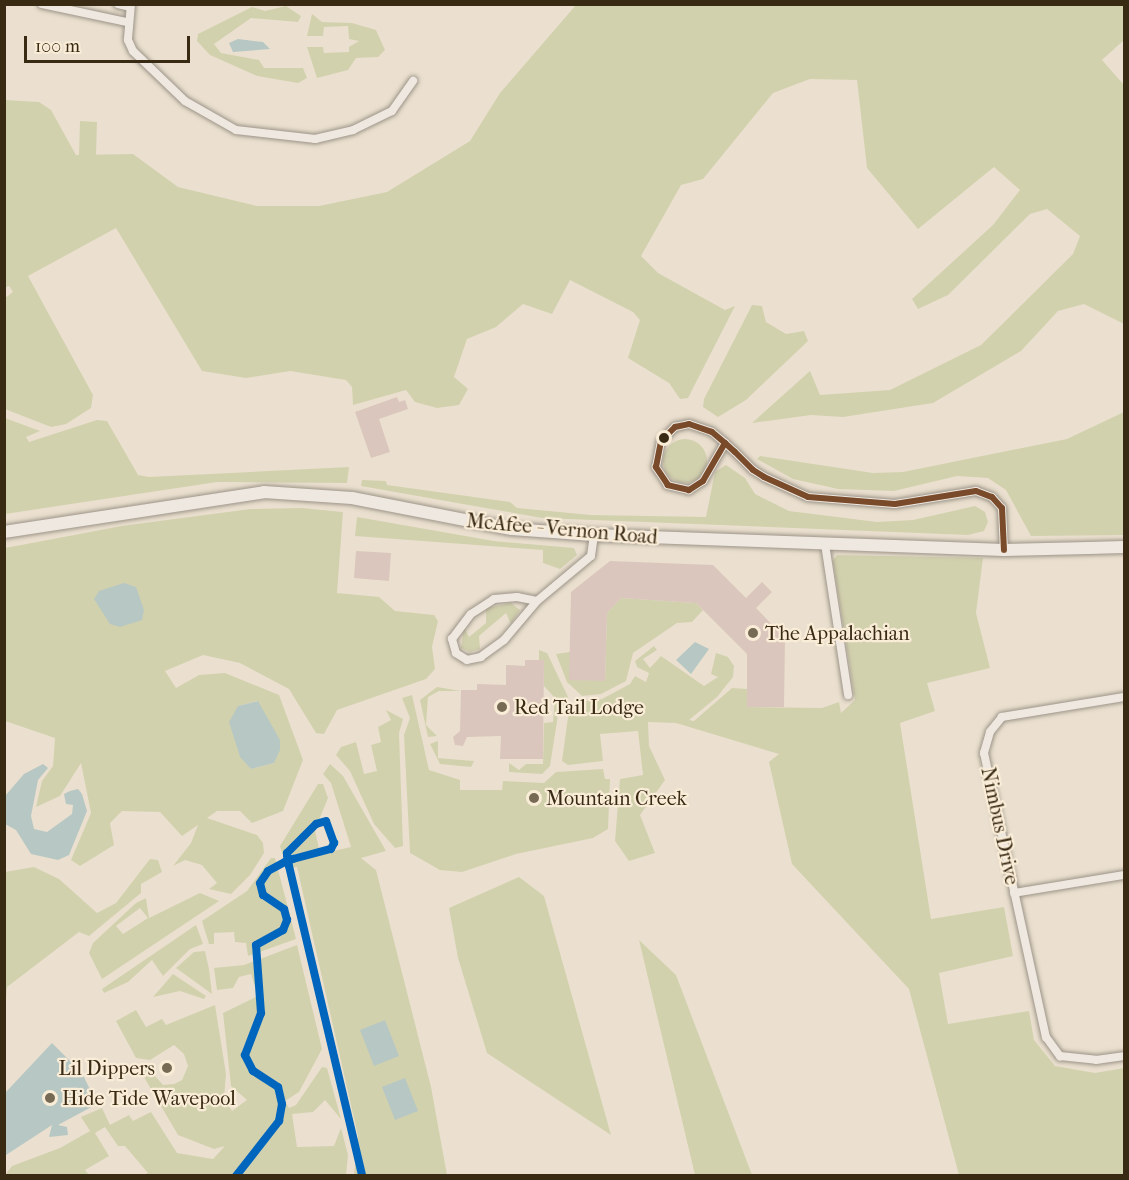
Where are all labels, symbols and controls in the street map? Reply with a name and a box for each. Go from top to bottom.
scale bar [27,24,194,62]
text: 100 m [35,36,80,57]
unlabelled marker [658,432,670,444]
street label: McAfee - Vernon Road [465,509,659,549]
place label: The Appalachian [765,621,910,645]
marker: The Appalachian [746,626,760,640]
place label: Red Tail Lodge [514,695,644,719]
marker: Red Tail Lodge [495,700,509,714]
street label: Nimbus Drive [976,765,1024,887]
place label: Mountain Creek [546,786,687,810]
marker: Mountain Creek [527,791,541,805]
place label: Lil Dippers [59,1056,155,1080]
marker: Lil Dippers [160,1061,174,1075]
place label: Hide Tide Wavepool [62,1086,236,1110]
marker: Hide Tide Wavepool [43,1091,57,1105]

